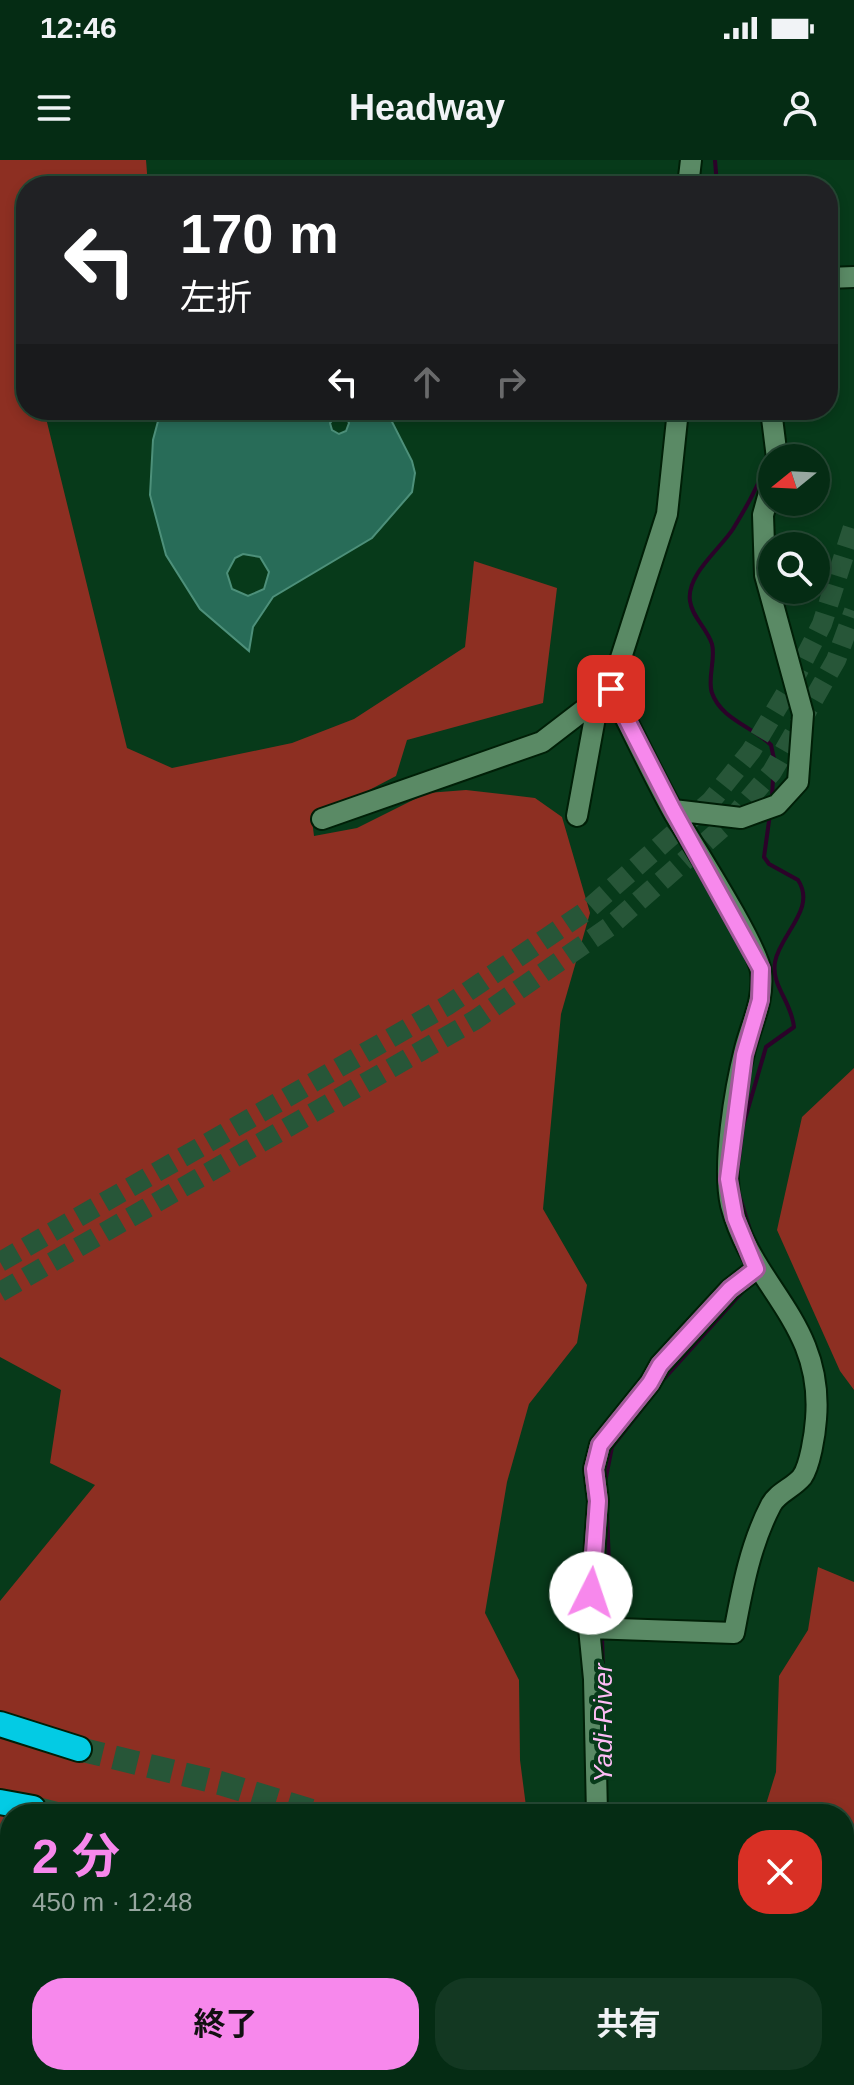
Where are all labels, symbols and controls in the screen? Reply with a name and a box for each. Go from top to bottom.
text: 12:46 [40,11,117,44]
icon: menu [32,86,76,130]
icon: person [778,86,822,130]
text: Headway [349,87,505,128]
text: 170 m [180,202,339,265]
icon: left [48,208,152,312]
text: 左折 [180,277,252,318]
icon: left [321,360,365,404]
icon: ahead [405,360,449,404]
icon: right [489,360,533,404]
north arrow [758,444,830,516]
map controls [758,444,830,604]
button: search [758,532,830,604]
pin [577,655,645,723]
icon: arrive [589,667,633,711]
position arrow [549,1551,633,1635]
water label: Yadi-River [588,1662,618,1783]
text: 2 分 [32,1830,120,1883]
button: close [738,1830,822,1914]
text: 450 m · 12:48 [32,1887,192,1917]
button: 終了 [32,1978,419,2070]
button: 共有 [435,1978,822,2070]

